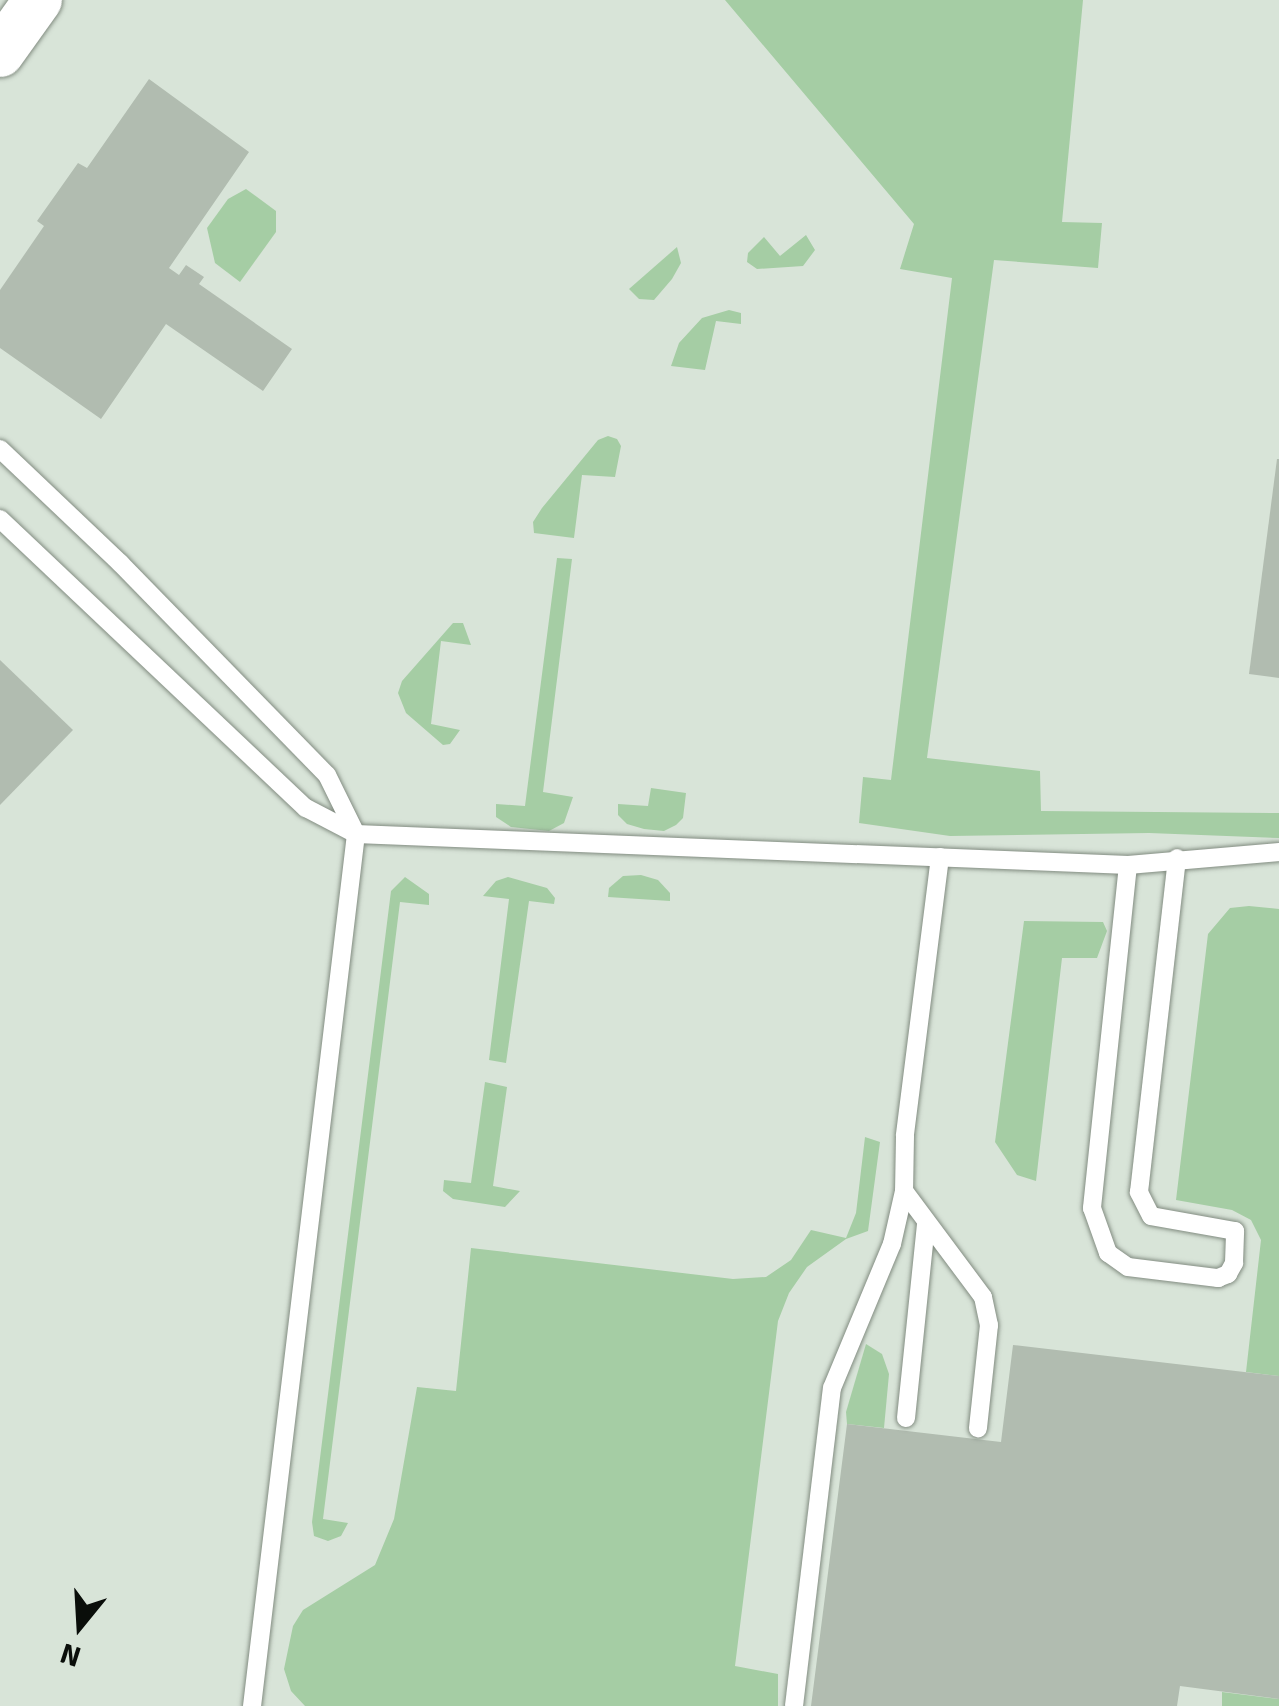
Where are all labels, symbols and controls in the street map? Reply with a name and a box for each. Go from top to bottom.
north arrow [30,1576,130,1676]
text: N [56,1635,85,1674]

